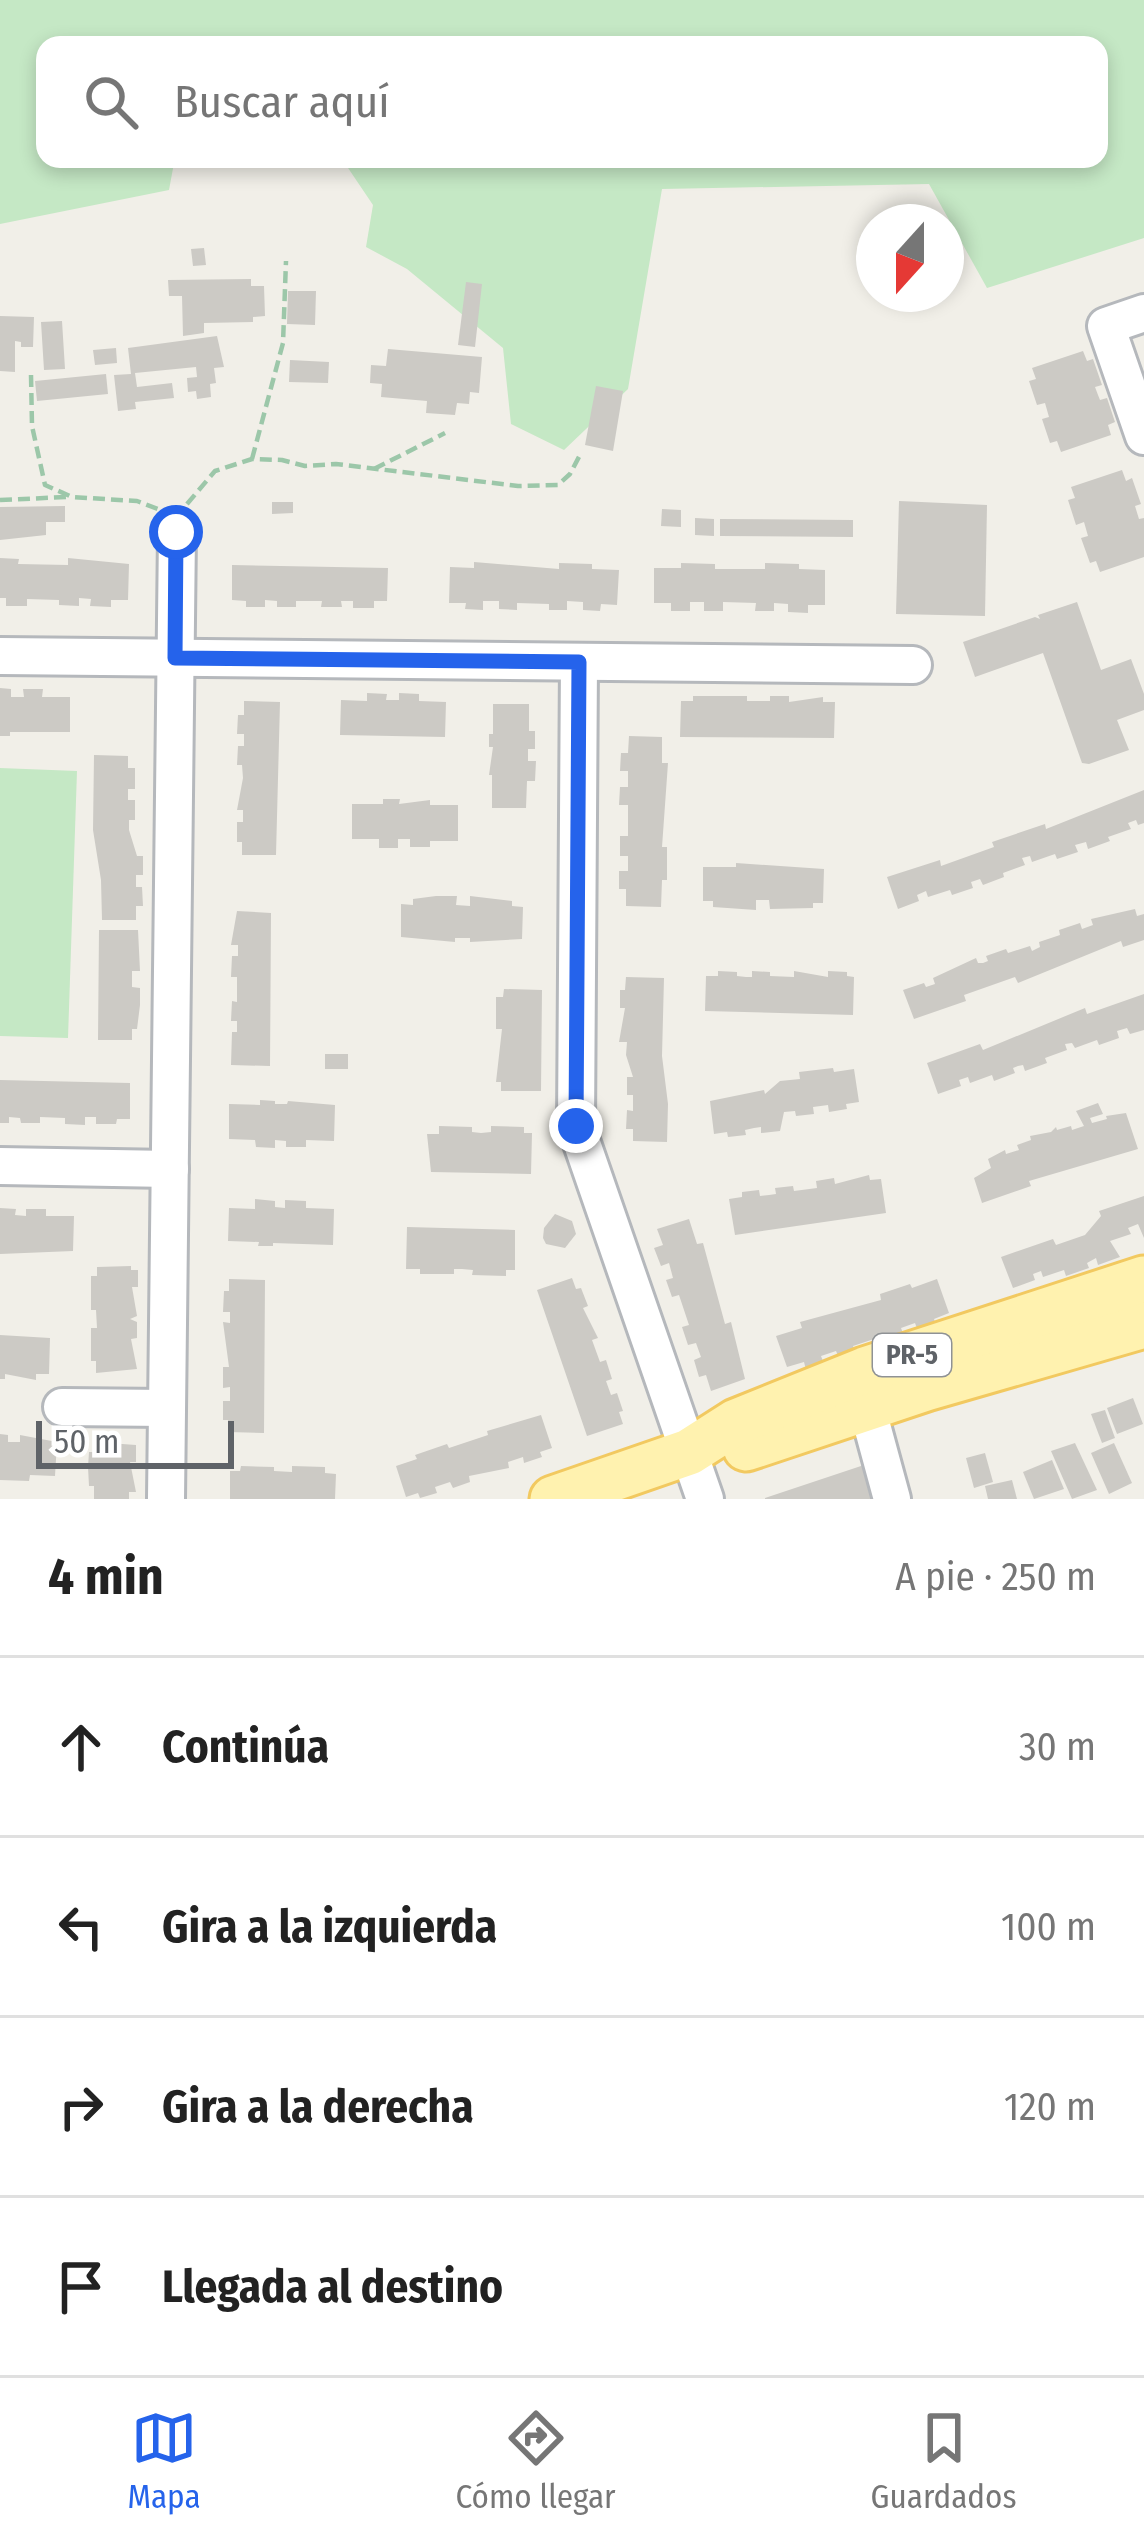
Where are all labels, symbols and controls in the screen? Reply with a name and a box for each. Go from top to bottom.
search box [36,36,1108,168]
icon: search [78,69,144,135]
text: Buscar aquí [174,75,390,129]
north arrow [856,204,964,312]
route start [149,505,203,559]
route end [549,1099,603,1153]
road number: PR-5 [873,1334,951,1376]
scale bar [36,1415,234,1468]
text: 50 m [54,1422,119,1462]
text: 4 min [48,1546,164,1608]
text: A pie · 250 m [895,1554,1096,1600]
icon: ahead [48,1714,114,1780]
text: Continúa [162,1720,329,1774]
text: 30 m [1019,1724,1096,1770]
icon: left [48,1894,114,1960]
text: Gira a la izquierda [162,1900,497,1954]
text: 100 m [1001,1904,1096,1950]
icon: right [48,2074,114,2140]
text: Gira a la derecha [162,2080,474,2134]
text: 120 m [1004,2084,1096,2130]
icon: arrive [48,2254,114,2320]
text: Llegada al destino [162,2260,503,2314]
tab: Mapa [127,2405,201,2517]
tab: Cómo llegar [456,2405,616,2517]
tab: Guardados [871,2405,1017,2517]

